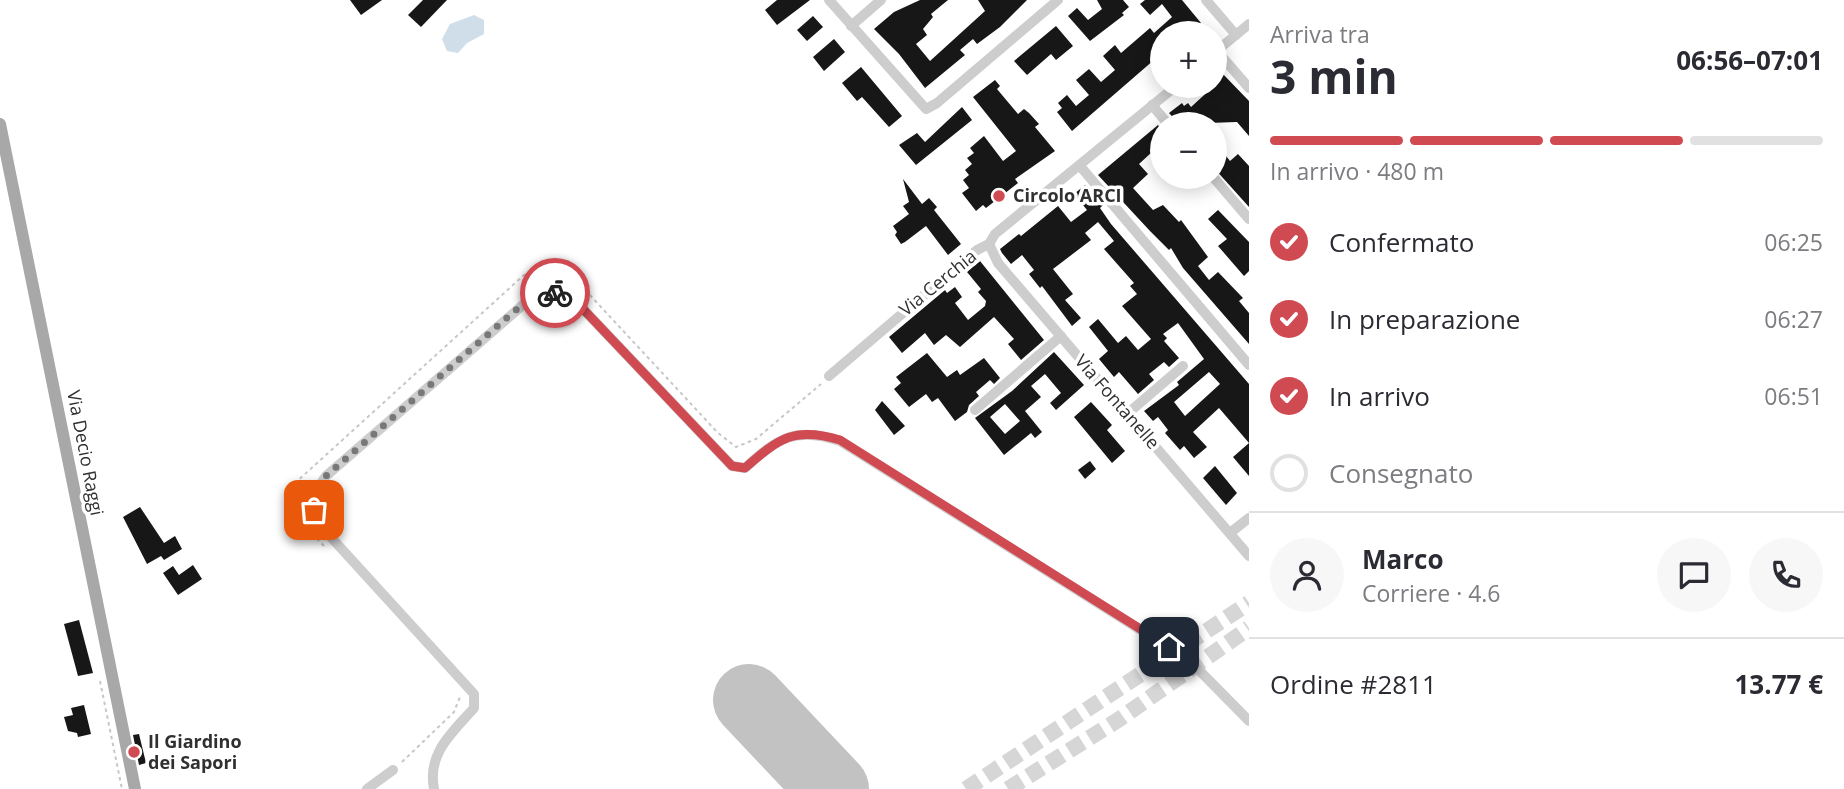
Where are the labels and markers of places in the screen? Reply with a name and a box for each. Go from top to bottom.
place label: Circolo ARCI [1013,183,1122,207]
marker: Circolo ARCI [991,188,1007,204]
pin [284,480,344,540]
pin [1139,617,1199,677]
place label: Il Giardino dei Sapori [148,729,242,774]
marker: Il Giardino dei Sapori [126,744,142,760]

